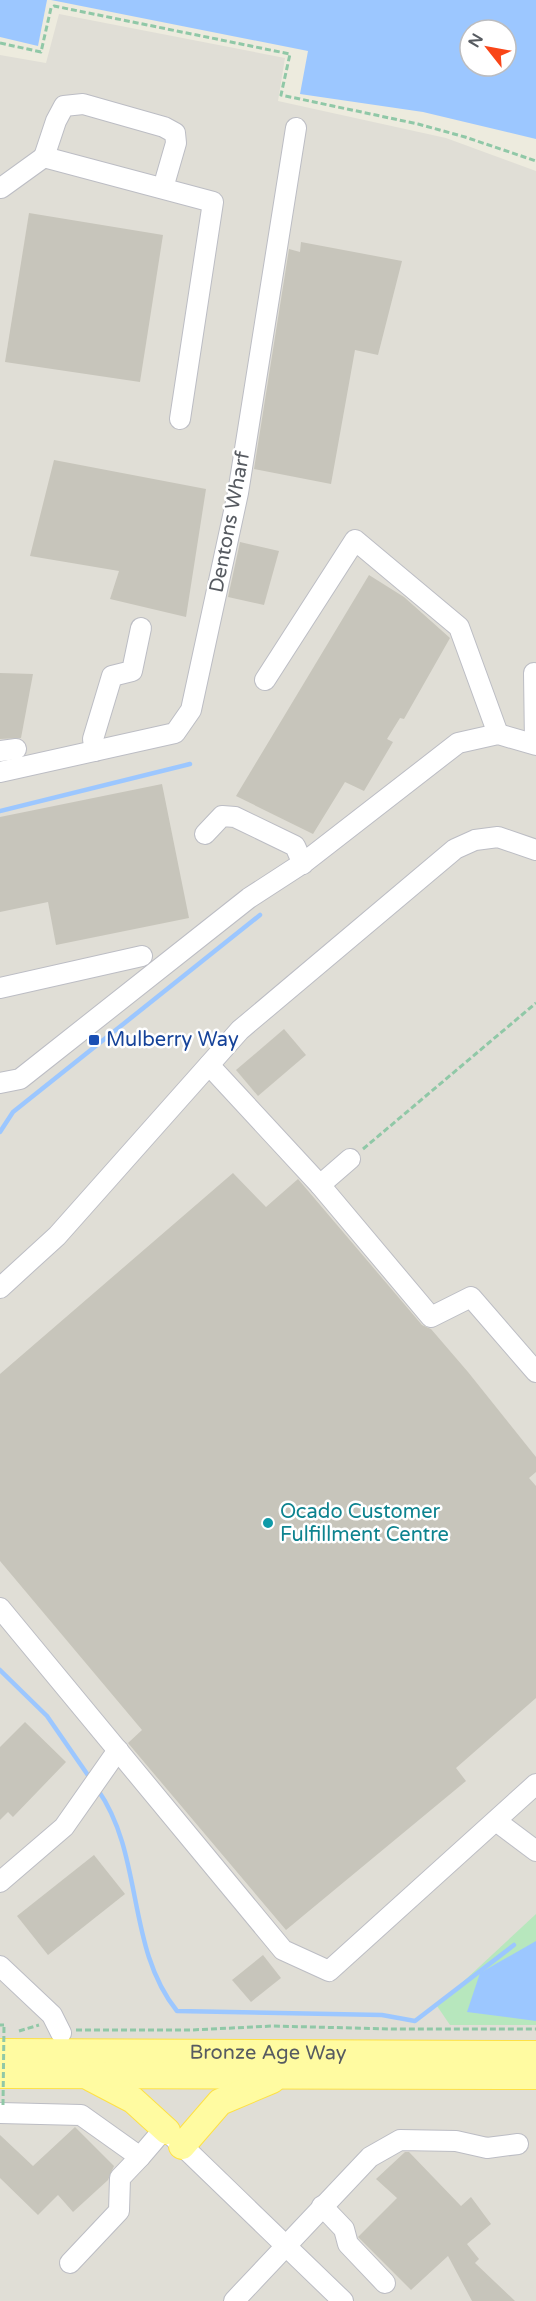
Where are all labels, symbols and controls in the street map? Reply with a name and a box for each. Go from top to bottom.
north arrow [458,18,518,78]
text: N [464,30,488,51]
street label: Dentons Wharf [205,449,256,595]
place label: Mulberry Way [106,1028,239,1052]
marker: Mulberry Way [87,1033,101,1047]
place label: Ocado Customer Fulfillment Centre [280,1500,449,1547]
marker: Ocado Customer Fulfillment Centre [261,1516,275,1530]
street label: Bronze Age Way [189,2041,347,2065]

